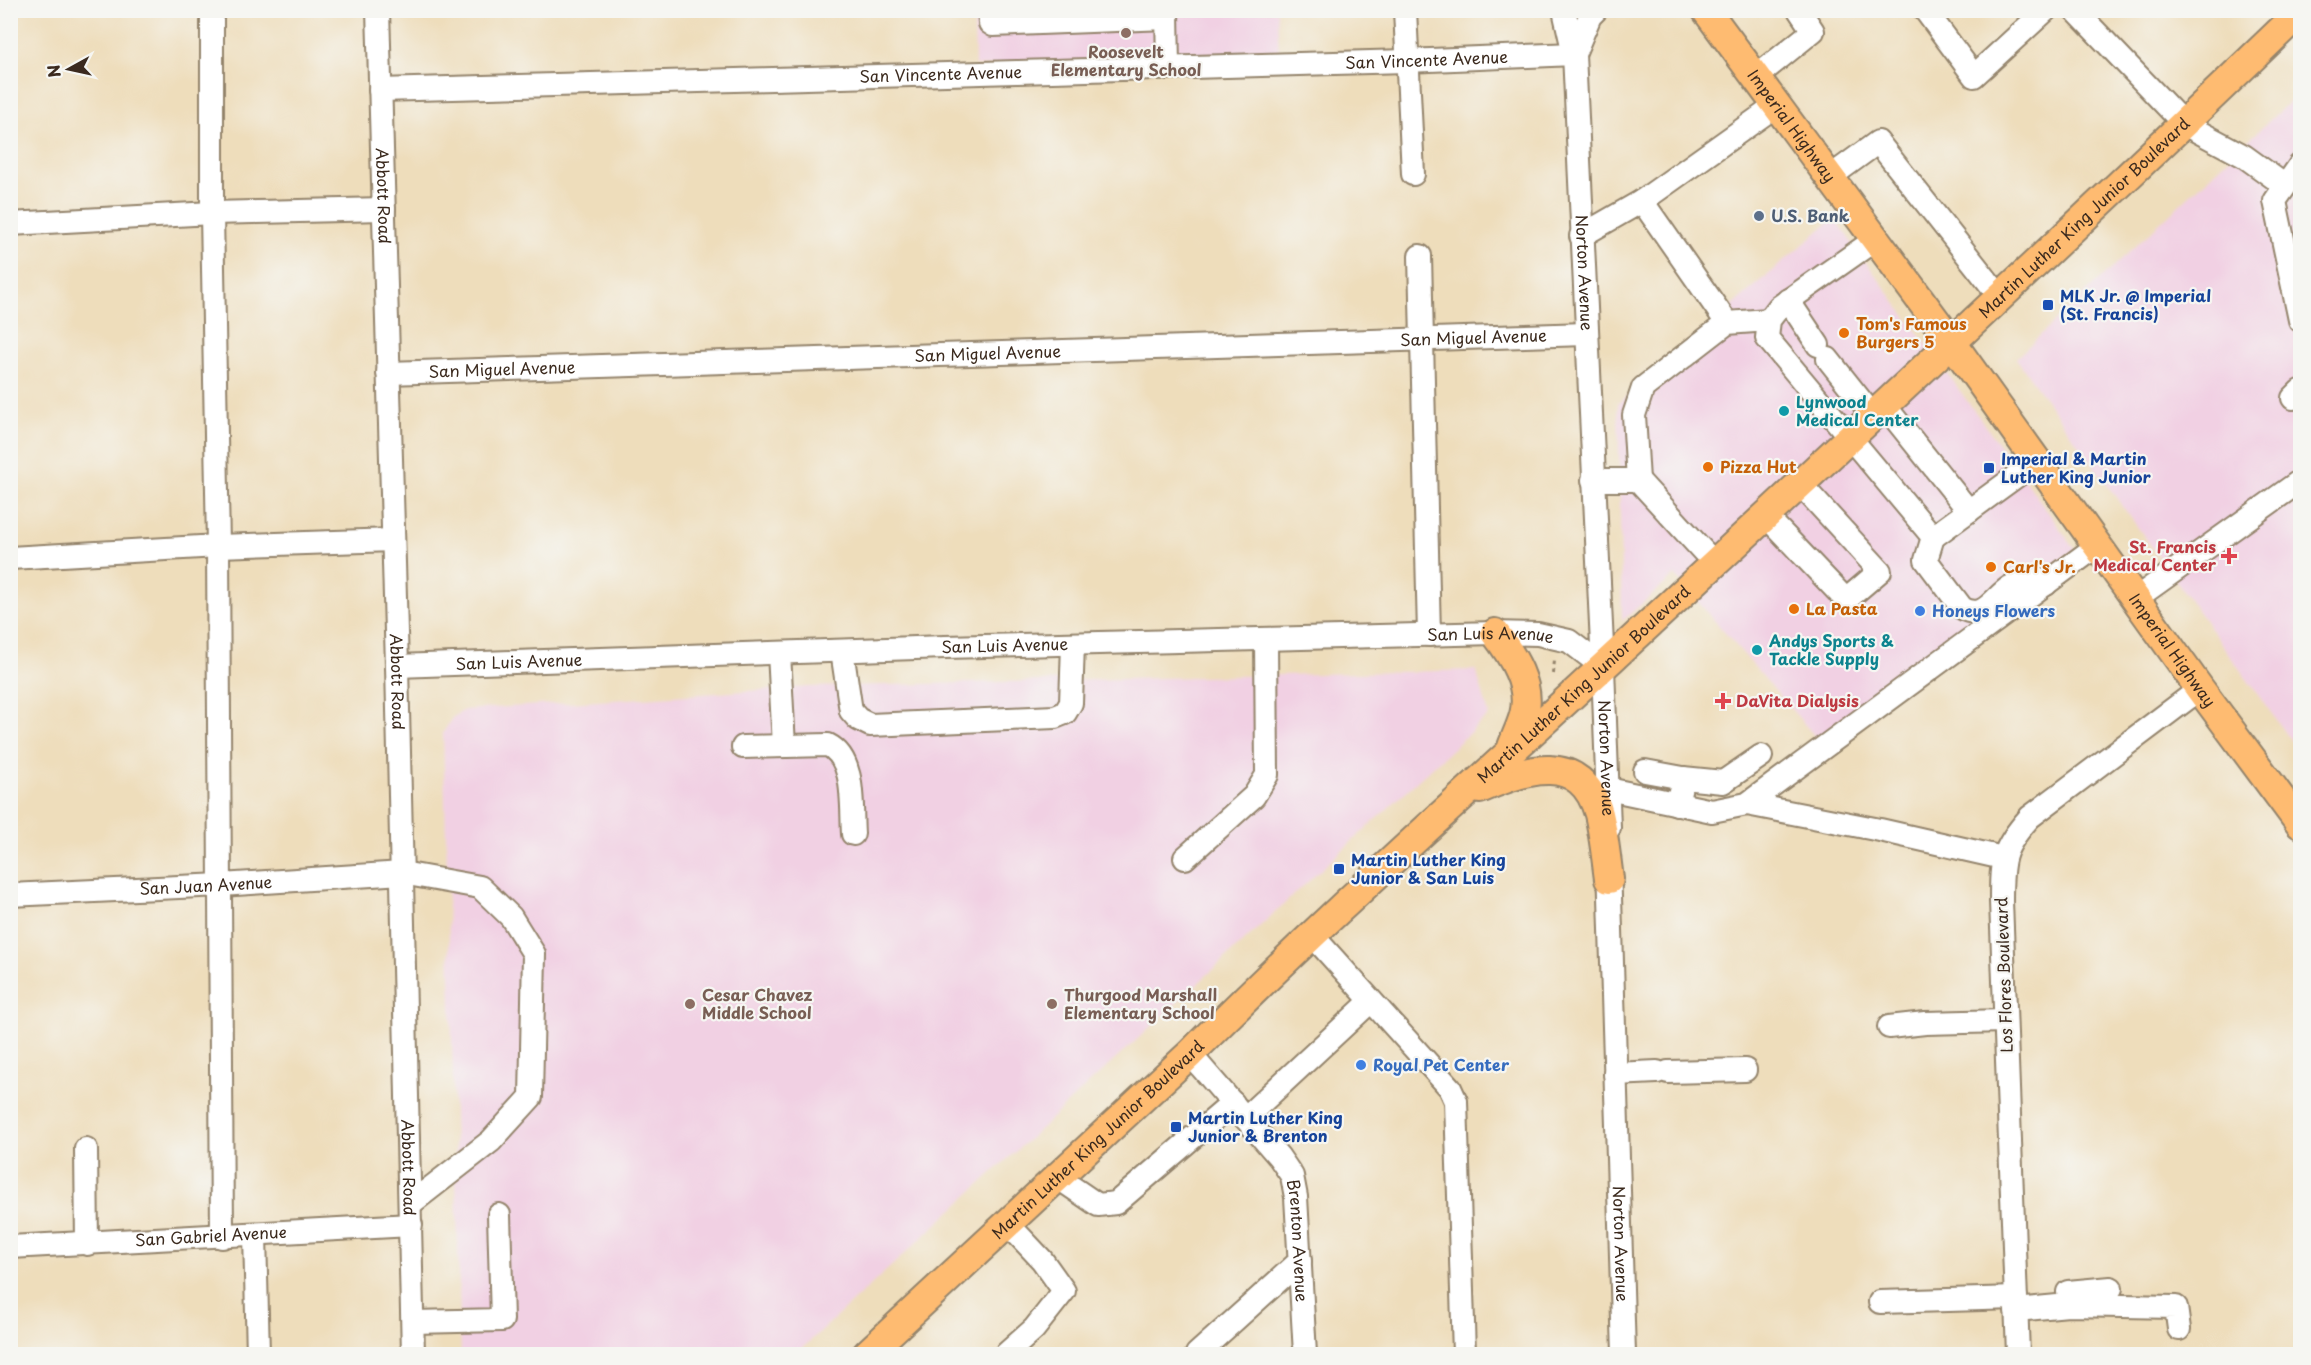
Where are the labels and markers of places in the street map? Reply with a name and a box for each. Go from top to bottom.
marker: Roosevelt Elementary School [1119,26,1133,40]
place label: Roosevelt Elementary School [1051,39,1201,81]
place label: U.S. Bank [1771,203,1850,227]
marker: U.S. Bank [1752,209,1766,223]
place label: MLK Jr. @ Imperial (St. Francis) [2060,283,2211,325]
marker: MLK Jr. @ Imperial (St. Francis) [2041,298,2055,312]
place label: Tom's Famous Burgers 5 [1856,311,1967,353]
marker: Tom's Famous Burgers 5 [1837,326,1851,340]
place label: Lynwood Medical Center [1796,389,1919,431]
marker: Lynwood Medical Center [1777,404,1791,418]
place label: Imperial & Martin Luther King Junior [2001,446,2152,488]
place label: Pizza Hut [1720,454,1797,478]
marker: Pizza Hut [1701,460,1715,474]
marker: Imperial & Martin Luther King Junior [1982,461,1996,475]
place label: St. Francis Medical Center [2093,534,2217,576]
marker: St. Francis Medical Center [2220,547,2238,565]
place label: Carl's Jr. [2003,554,2076,578]
marker: Carl's Jr. [1984,560,1998,574]
place label: La Pasta [1806,596,1878,620]
place label: Honeys Flowers [1932,598,2056,622]
marker: La Pasta [1787,602,1801,616]
marker: Honeys Flowers [1913,604,1927,618]
place label: Andys Sports & Tackle Supply [1768,628,1894,670]
marker: Andys Sports & Tackle Supply [1750,643,1764,657]
place label: DaVita Dialysis [1736,688,1859,712]
marker: DaVita Dialysis [1714,692,1732,710]
place label: Martin Luther King Junior & San Luis [1351,847,1506,889]
marker: Martin Luther King Junior & San Luis [1332,862,1346,876]
place label: Cesar Chavez Middle School [702,982,813,1024]
place label: Thurgood Marshall Elementary School [1064,982,1217,1024]
marker: Cesar Chavez Middle School [683,997,697,1011]
marker: Thurgood Marshall Elementary School [1045,997,1059,1011]
place label: Royal Pet Center [1373,1052,1510,1076]
marker: Royal Pet Center [1354,1058,1368,1072]
place label: Martin Luther King Junior & Brenton [1188,1105,1343,1147]
marker: Martin Luther King Junior & Brenton [1169,1120,1183,1134]

